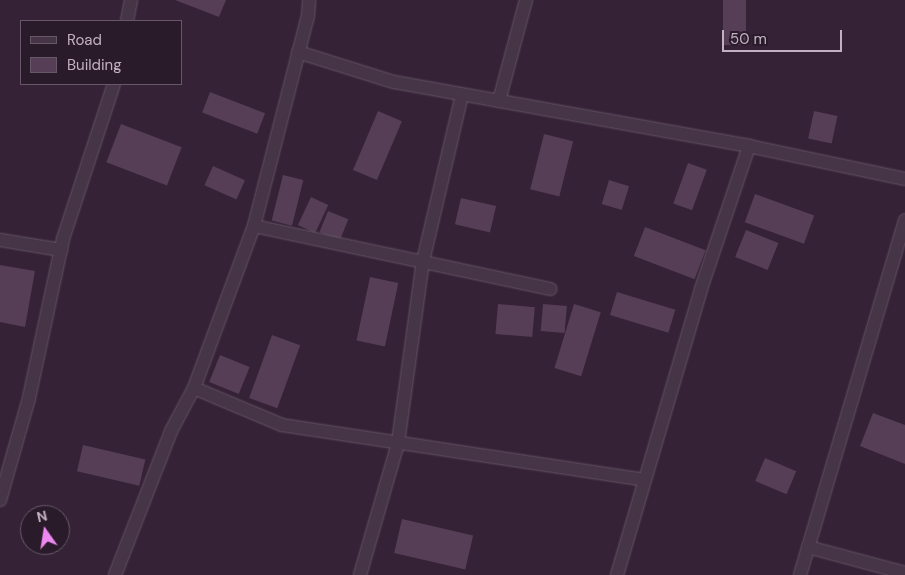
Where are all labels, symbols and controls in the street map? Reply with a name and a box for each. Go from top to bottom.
legend [20,20,182,85]
scale bar [725,20,845,52]
text: 50 m [730,29,767,49]
text: Road [67,30,102,50]
text: Building [67,55,122,75]
north arrow [20,505,70,555]
text: N [35,506,49,526]

